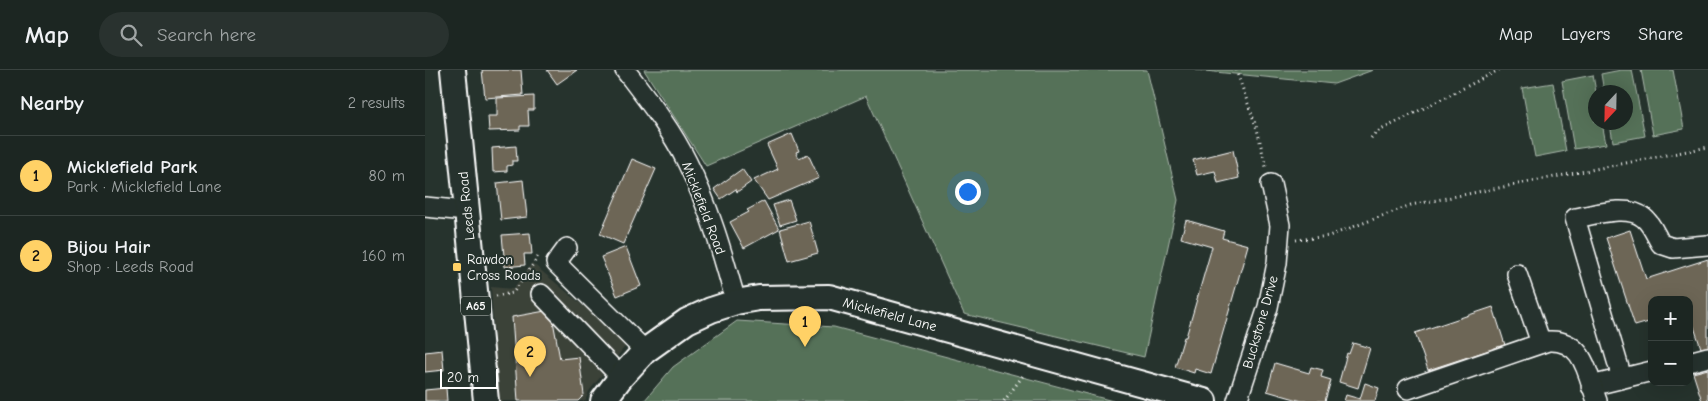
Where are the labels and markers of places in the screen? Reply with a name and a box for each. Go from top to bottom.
place label: Rawdon Cross Roads [467,251,541,284]
marker: Rawdon Cross Roads [451,261,463,273]
pin: 1 [789,306,821,347]
pin: 2 [514,336,546,377]

